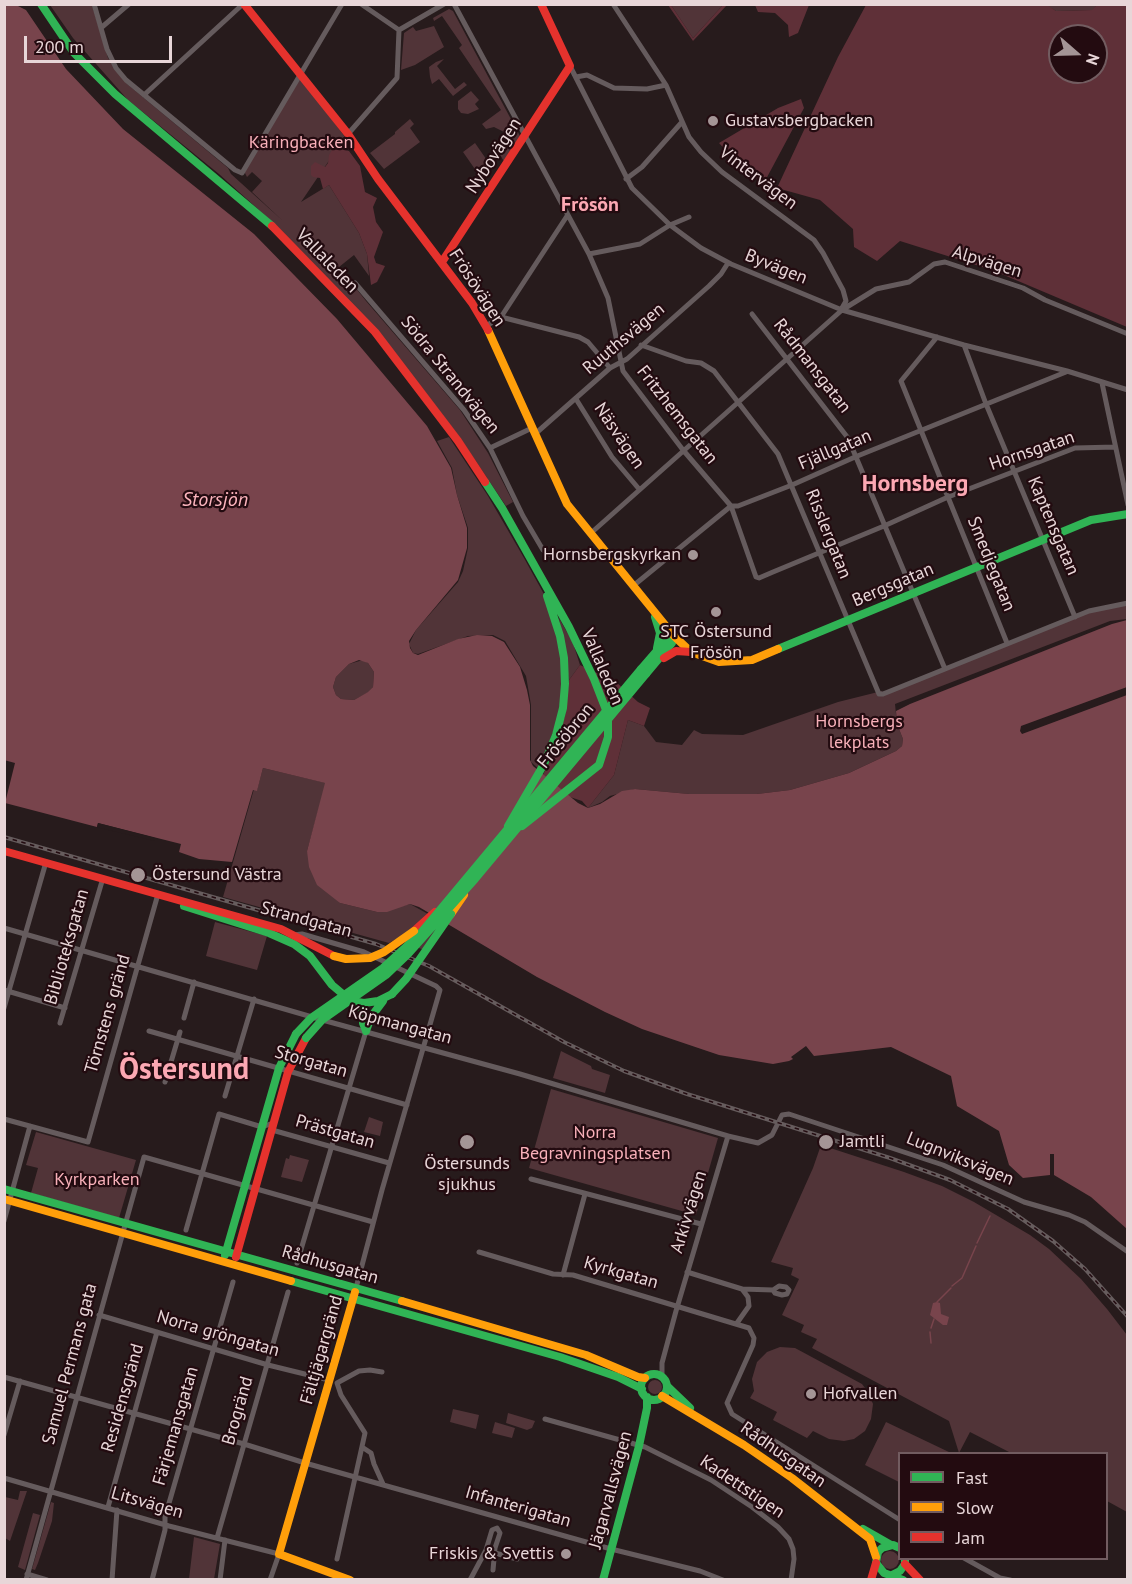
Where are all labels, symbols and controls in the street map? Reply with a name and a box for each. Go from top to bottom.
scale bar [27,24,176,62]
north arrow [1048,24,1108,84]
text: 200 m [35,35,84,58]
text: N [1082,51,1104,68]
place label: Gustavsbergbacken [725,110,873,132]
street label: Nybovägen [462,114,526,198]
marker: Gustavsbergbacken [706,114,720,128]
park label: Käringbacken [249,132,353,154]
street label: Vintervägen [715,142,801,214]
district label: Frösön [561,193,619,217]
street label: Vallaleden [291,224,363,298]
street label: Alpvägen [950,241,1024,283]
street label: Frösövägen [444,245,510,331]
street label: Byvägen [742,245,810,289]
street label: Ruuthsvägen [579,299,669,379]
street label: Södra Strandvägen [396,312,504,438]
street label: Rådmansgatan [769,315,855,417]
street label: Fritzhemsgatan [632,361,722,469]
street label: Näsvägen [589,399,649,473]
street label: Fjällgatan [795,425,875,475]
street label: Hornsgatan [987,426,1077,476]
district label: Hornsberg [862,470,968,498]
street label: Kaptensgatan [1023,473,1083,579]
street label: Risslergatan [800,486,856,582]
water label: Storsjön [182,488,248,512]
street label: Smedjegatan [962,513,1020,615]
place label: Hornsbergskyrkan [543,544,681,566]
marker: Hornsbergskyrkan [686,548,700,562]
street label: Bergsgatan [849,558,937,612]
marker: STC Östersund Frösön [709,605,723,619]
place label: STC Östersund Frösön [660,621,772,664]
street label: Vallaleden [576,626,628,708]
street label: Frösöbron [533,699,599,773]
park label: Hornsbergs lekplats [815,711,903,754]
place label: Östersund Västra [152,864,282,886]
marker: Östersund Västra [129,866,147,884]
street label: Biblioteksgatan [40,887,94,1007]
street label: Strandgatan [258,897,354,943]
street label: Törnstens gränd [81,952,135,1076]
street label: Köpmangatan [346,1001,454,1049]
street label: Storgatan [272,1041,350,1083]
district label: Östersund [119,1052,249,1088]
street label: Prästgatan [293,1110,377,1154]
park label: Norra Begravningsplatsen [519,1122,671,1164]
street label: Lugnviksvägen [903,1128,1017,1190]
place label: Jamtli [840,1131,885,1153]
marker: Östersunds sjukhus [458,1133,476,1151]
marker: Jamtli [817,1133,835,1151]
place label: Östersunds sjukhus [424,1153,510,1196]
street label: Arkivvägen [666,1168,712,1256]
park label: Kyrkparken [54,1169,140,1191]
street label: Rådhusgatan [279,1241,381,1289]
street label: Kyrkgatan [581,1252,661,1294]
street label: Samuel Permans gata [38,1281,102,1447]
street label: Fältjägargränd [296,1293,348,1407]
street label: Norra gröngatan [154,1306,282,1362]
street label: Residensgränd [97,1341,149,1455]
street label: Färjemansgatan [149,1364,203,1488]
street label: Brogränd [218,1374,258,1448]
place label: Hofvallen [823,1383,897,1405]
marker: Hofvallen [804,1387,818,1401]
street label: Rådhusgatan [736,1418,830,1492]
street label: Jägarvallsvägen [585,1429,637,1551]
street label: Kadettstigen [696,1451,788,1523]
legend [898,1452,1108,1560]
text: Fast [956,1466,988,1489]
street label: Litsvägen [108,1482,186,1524]
street label: Infanterigatan [463,1482,573,1532]
text: Slow [956,1496,994,1519]
text: Jam [956,1526,985,1549]
place label: Friskis & Svettis [429,1543,554,1565]
marker: Friskis & Svettis [559,1547,573,1561]

